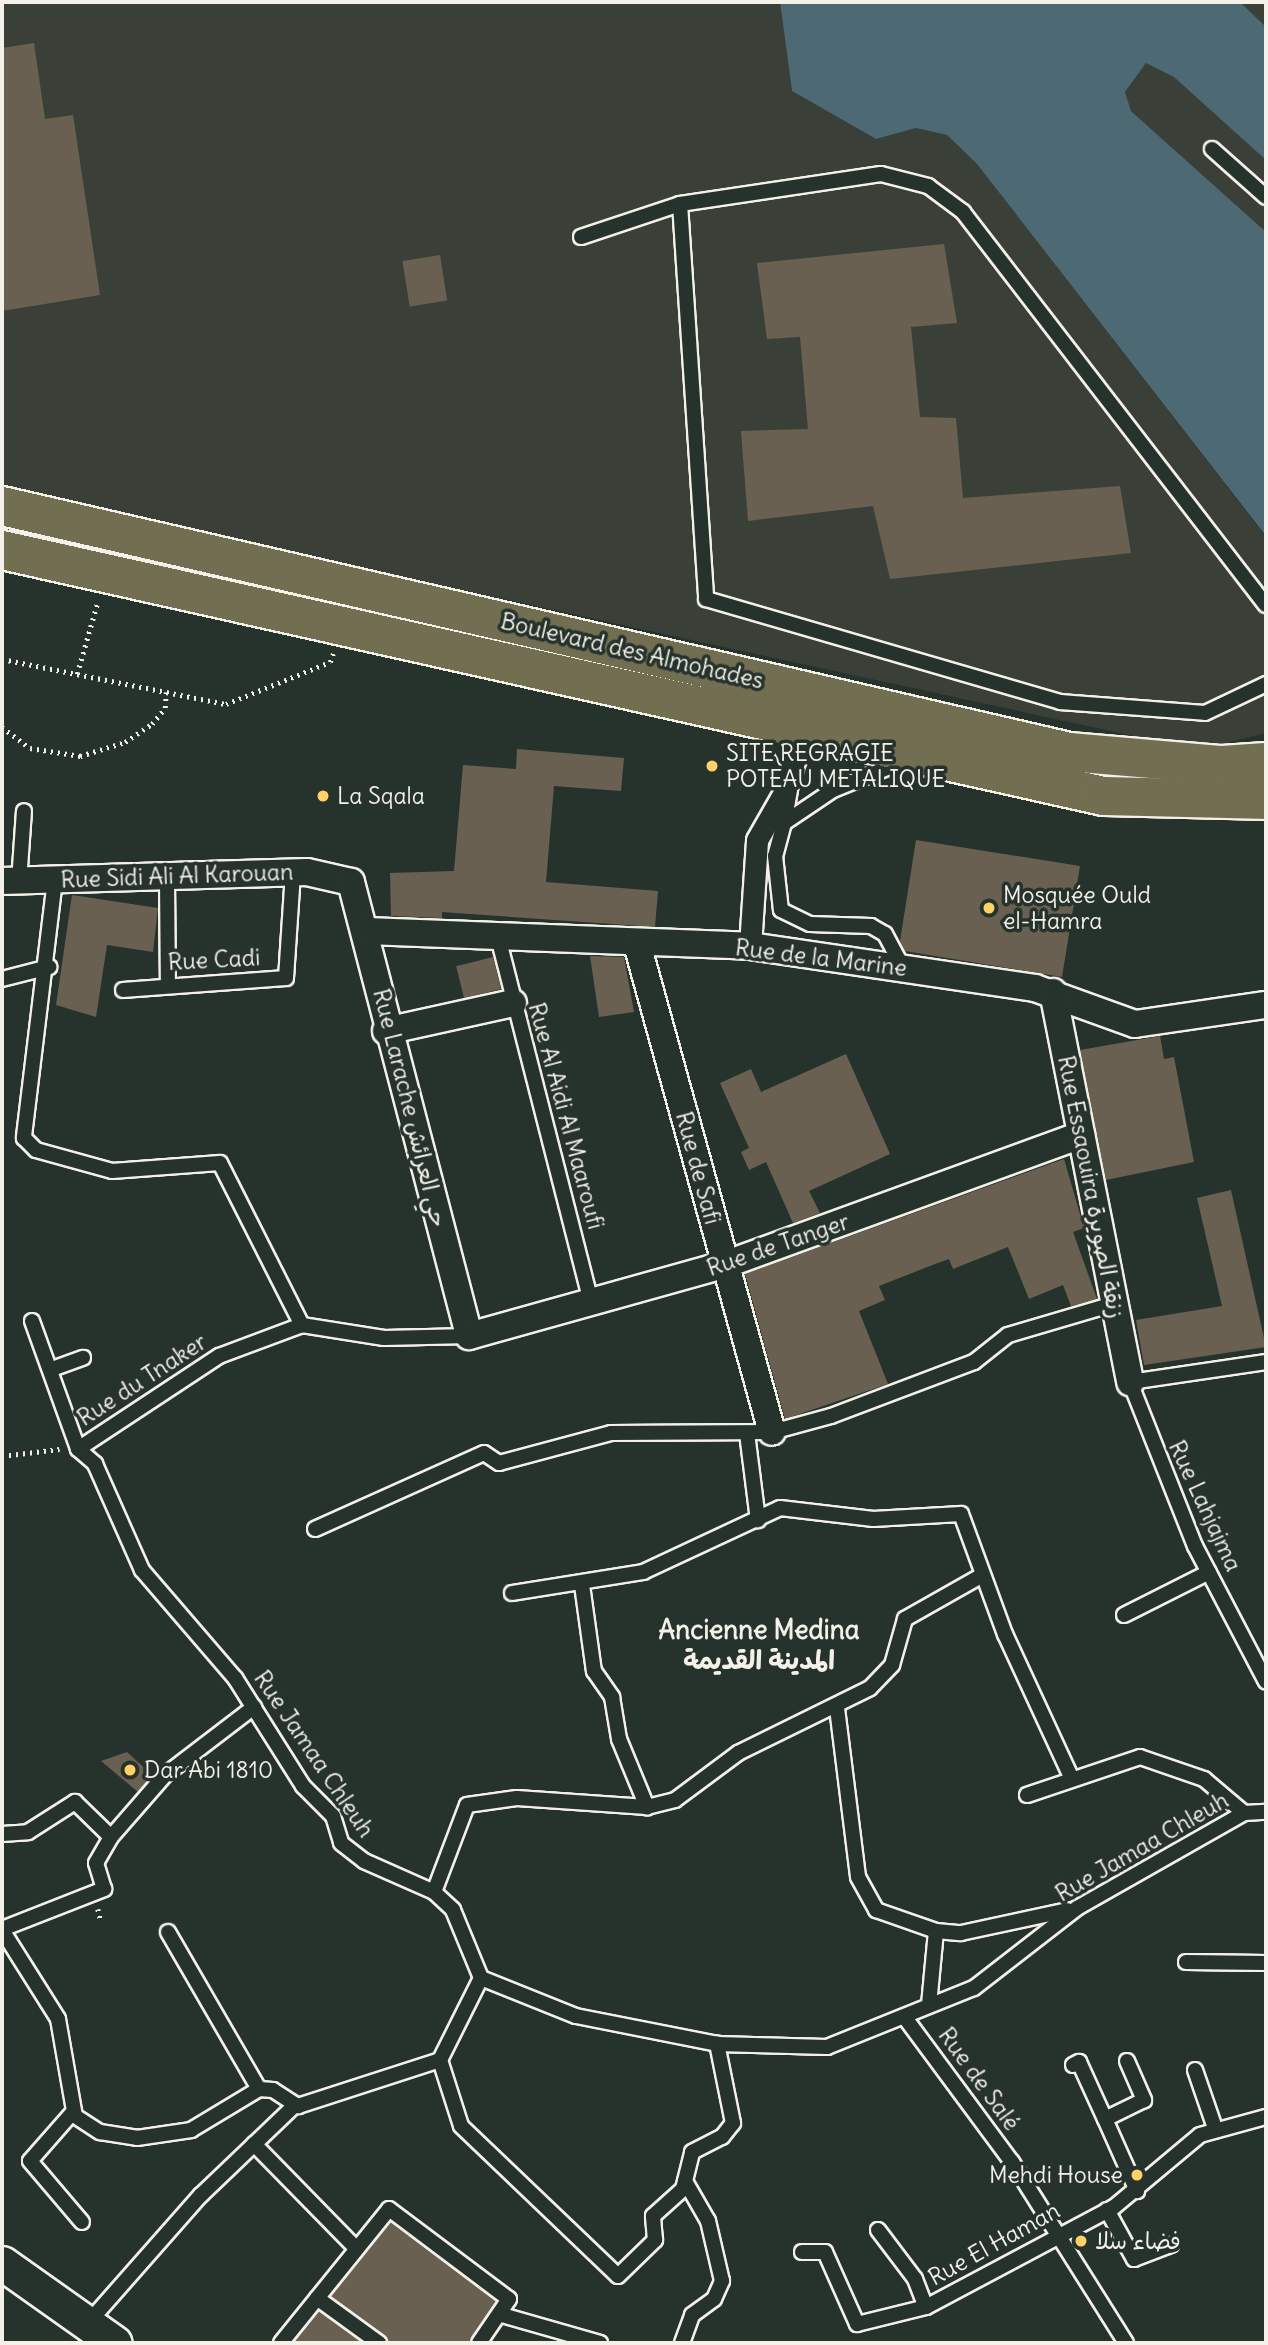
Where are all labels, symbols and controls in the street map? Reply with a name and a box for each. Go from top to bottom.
street label: Boulevard des Almohades [498,607,766,695]
place label: SITE REGRAGIE POTEAU METALIQUE [726,739,945,793]
marker: SITE REGRAGIE POTEAU METALIQUE [704,758,720,774]
place label: La Sqala [337,782,425,810]
marker: La Sqala [315,788,331,804]
street label: Rue Sidi Ali Al Karouan [60,858,294,894]
place label: Mosquée Ould el-Hamra [1003,881,1151,935]
marker: Mosquée Ould el-Hamra [981,900,997,916]
street label: Rue de la Marine [734,934,908,982]
street label: Rue Cadi [167,944,261,976]
street label: Rue Larache حي العرائش [367,986,453,1230]
street label: Rue Al Aidi Al Maaroufi [522,1000,610,1232]
street label: Rue Essaouira زنقة الصويرة [1052,1053,1130,1321]
street label: Rue de Safi [670,1109,726,1227]
street label: Rue de Tanger [703,1208,853,1282]
street label: Rue du Tnaker [72,1328,212,1432]
street label: Rue Lahjajma [1163,1436,1247,1576]
district label: Ancienne Medina المدينة القديمة [658,1614,860,1676]
street label: Rue Jamaa Chleuh [248,1665,380,1843]
place label: Dar Abi 1810 [144,1756,273,1784]
marker: Dar Abi 1810 [122,1762,138,1778]
street label: Rue Jamaa Chleuh [1051,1786,1233,1908]
street label: Rue de Salé [932,2022,1026,2136]
place label: Mehdi House [989,2161,1123,2189]
marker: Mehdi House [1129,2167,1145,2183]
street label: Rue El Haman [923,2197,1065,2291]
place label: فضاء سلا [1095,2227,1181,2255]
marker: فضاء سلا [1073,2233,1089,2249]

